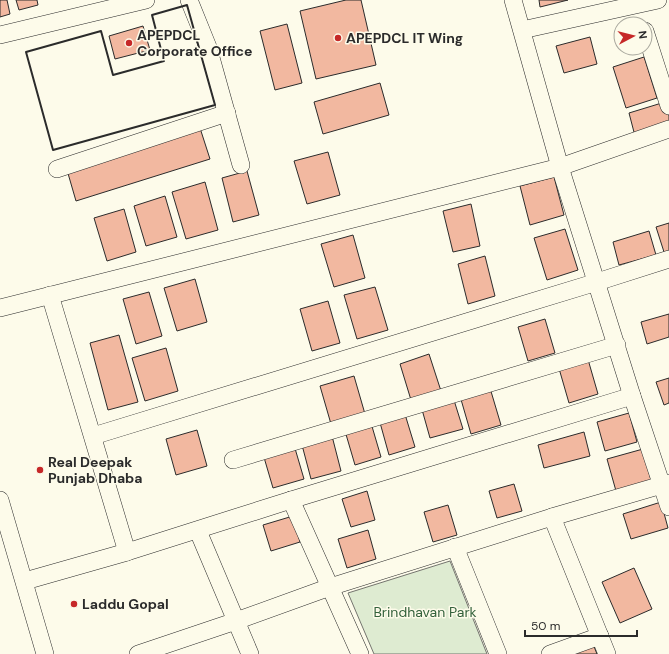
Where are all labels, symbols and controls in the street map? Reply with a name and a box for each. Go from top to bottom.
north arrow [613,16,653,56]
place label: APEPDCL Corporate Office [137,26,252,60]
place label: APEPDCL IT Wing [346,29,463,47]
text: N [635,30,650,40]
marker: APEPDCL IT Wing [333,33,343,43]
marker: APEPDCL Corporate Office [124,38,134,48]
place label: Real Deepak Punjab Dhaba [48,453,143,487]
marker: Real Deepak Punjab Dhaba [35,465,45,475]
place label: Laddu Gopal [82,595,169,613]
marker: Laddu Gopal [69,599,79,609]
park label: Brindhavan Park [373,603,477,621]
scale bar [525,612,637,638]
text: 50 m [531,618,560,634]

